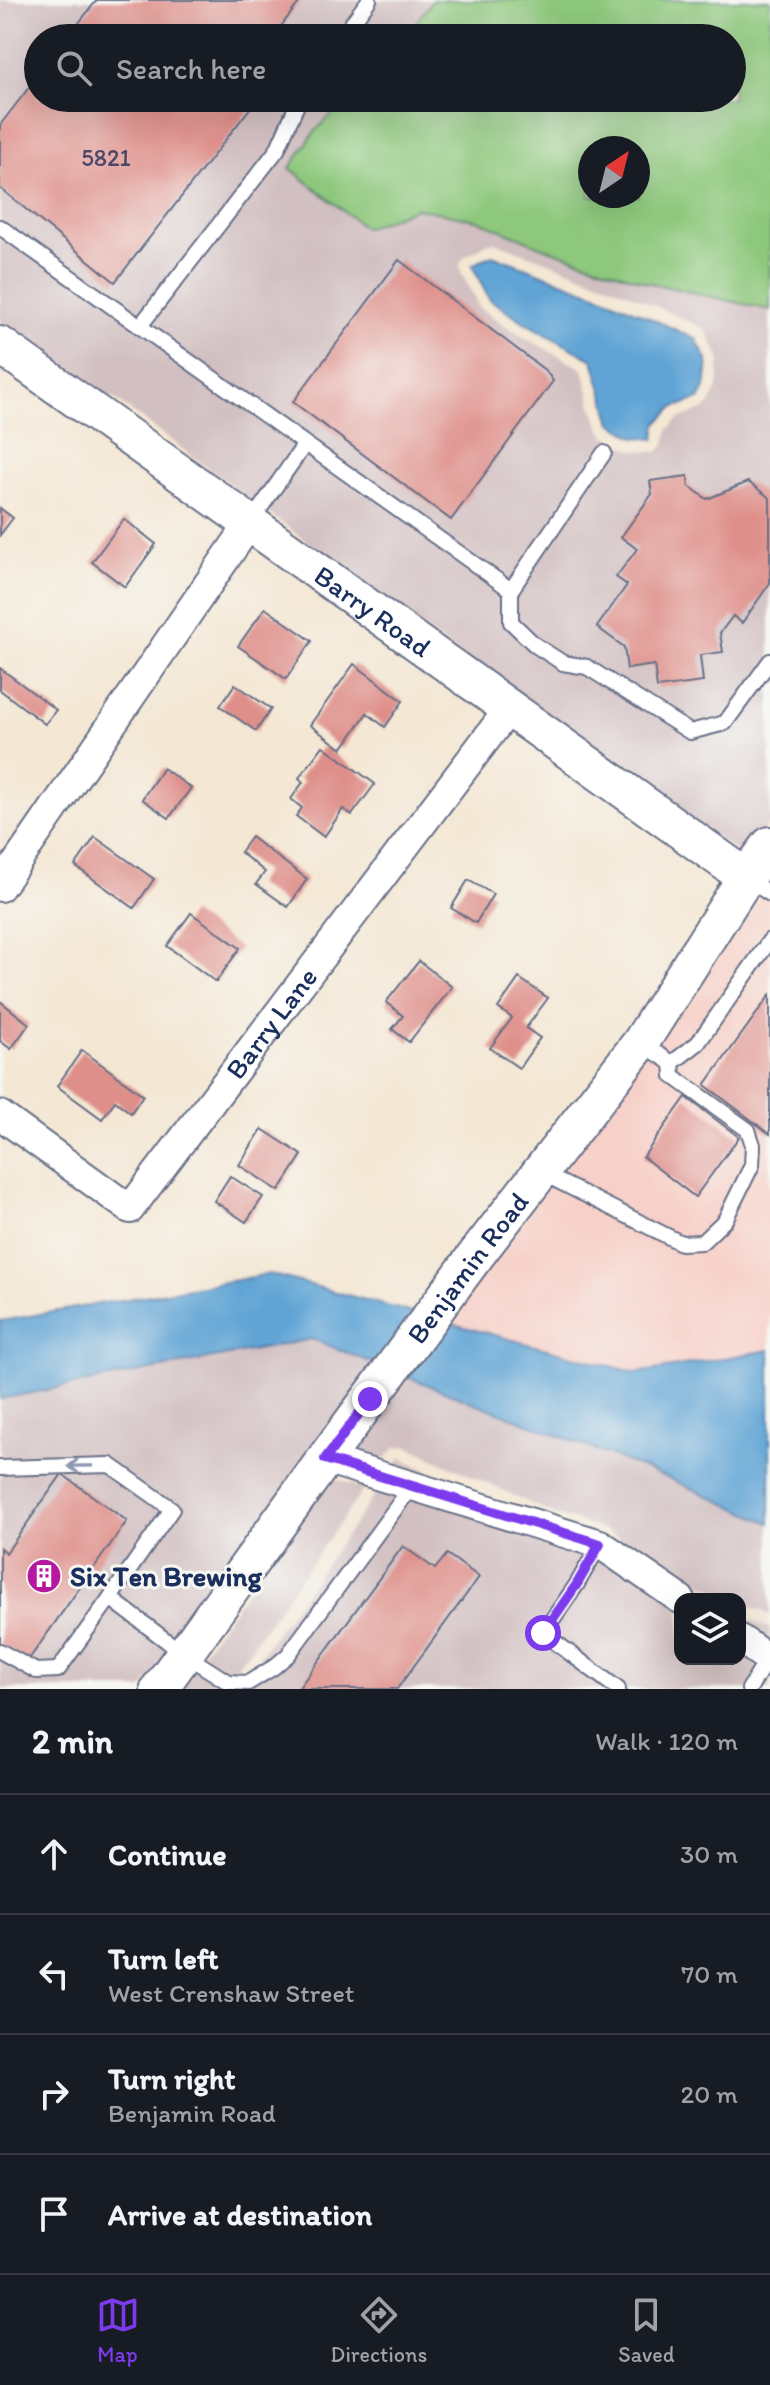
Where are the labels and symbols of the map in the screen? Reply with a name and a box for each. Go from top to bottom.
north arrow [578,136,650,208]
house number: 5821 [81,143,131,172]
street label: Barry Road [308,558,438,664]
street label: Barry Lane [218,960,324,1085]
street label: Benjamin Road [399,1185,535,1350]
route end [352,1381,388,1417]
one-way arrow [67,1458,94,1473]
building icon: Six Ten Brewing [25,1557,63,1595]
place label: Six Ten Brewing [70,1559,262,1593]
route start [525,1615,561,1651]

